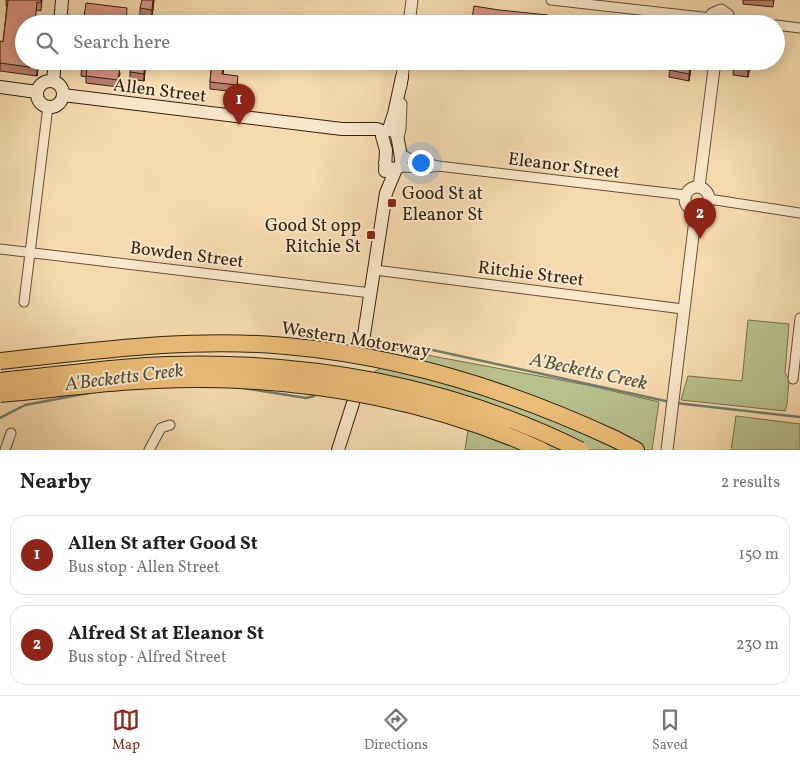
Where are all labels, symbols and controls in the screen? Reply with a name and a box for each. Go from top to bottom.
search box [15,15,785,70]
icon: search [33,29,61,57]
text: Search here [73,30,170,56]
street label: Allen Street [112,73,208,110]
pin: 1 [223,84,255,125]
street label: Eleanor Street [507,147,621,186]
your location [408,150,434,176]
place label: Good St at Eleanor St [402,182,483,228]
marker: Good St at Eleanor St [386,197,398,209]
pin: 2 [684,198,716,239]
place label: Good St opp Ritchie St [265,214,361,260]
marker: Good St opp Ritchie St [365,229,377,241]
street label: Bowden Street [128,236,245,275]
street label: Ritchie Street [476,256,585,293]
street label: Western Motorway [279,316,432,365]
water label: A'Becketts Creek [527,347,650,397]
water label: A'Becketts Creek [62,358,185,398]
text: Nearby [20,468,91,497]
text: 2 results [721,472,780,494]
text: Allen St after Good St [68,531,258,557]
text: 1 [34,544,40,566]
text: 150 m [738,544,779,566]
text: Bus stop · Allen Street [68,557,220,579]
text: Alfred St at Eleanor St [68,621,264,647]
text: 2 [33,634,41,656]
text: 230 m [736,634,779,656]
text: Bus stop · Alfred Street [68,647,227,669]
tab: Map [112,706,140,755]
tab: Directions [364,706,428,755]
tab: Saved [652,706,688,755]

